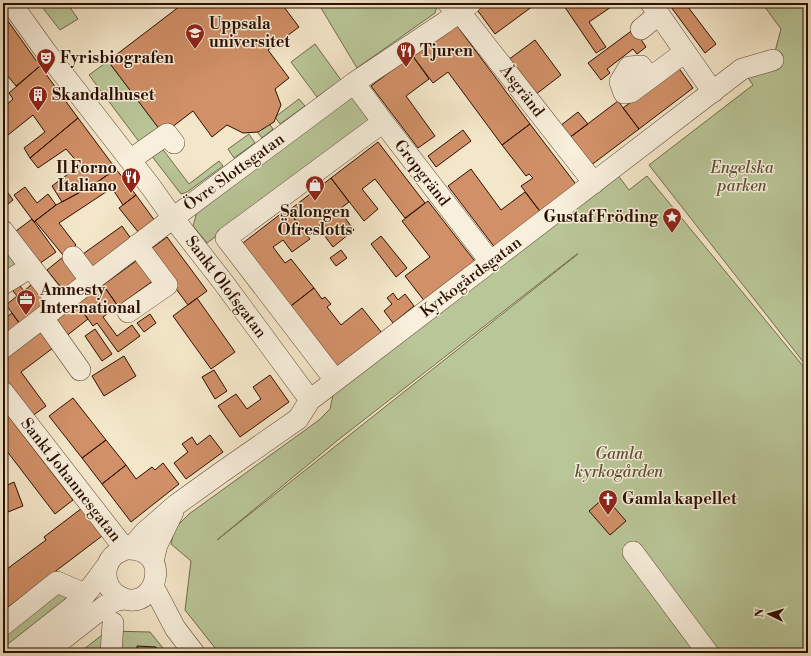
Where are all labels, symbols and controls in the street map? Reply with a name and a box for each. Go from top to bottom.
place label: Uppsala universitet [209,14,290,52]
school or university icon: Uppsala universitet [184,22,206,50]
restaurant icon: Tjuren [395,40,417,68]
place label: Tjuren [420,41,473,61]
theatre icon: Fyrisbiografen [35,47,57,75]
place label: Fyrisbiografen [60,48,174,68]
street label: Åsgränd [495,59,550,121]
building icon: Skandalhuset [27,84,49,112]
place label: Skandalhuset [52,85,155,105]
street label: Övre Slottsgatan [179,127,289,215]
street label: Gropgränd [390,136,454,210]
place label: Il Forno Italiano [56,158,117,196]
park label: Engelska parken [709,158,774,196]
restaurant icon: Il Forno Italiano [120,166,142,194]
shop icon: Salongen Öfreslotts [304,174,326,202]
place label: Salongen Öfreslotts [278,202,353,240]
place icon: Gustaf Fröding [661,206,683,234]
place label: Gustaf Fröding [544,207,659,227]
street label: Sankt Olofsgatan [181,232,271,342]
street label: Kyrkogårdsgatan [416,232,526,322]
place label: Amnesty International [39,280,142,318]
office icon: Amnesty International [15,288,37,316]
street label: Sankt Johannesgatan [16,414,126,546]
park label: Gamla kyrkogården [575,444,664,482]
church icon: Gamla kapellet [597,488,619,516]
place label: Gamla kapellet [622,489,737,509]
north arrow [749,594,789,634]
text: N [753,608,767,618]

